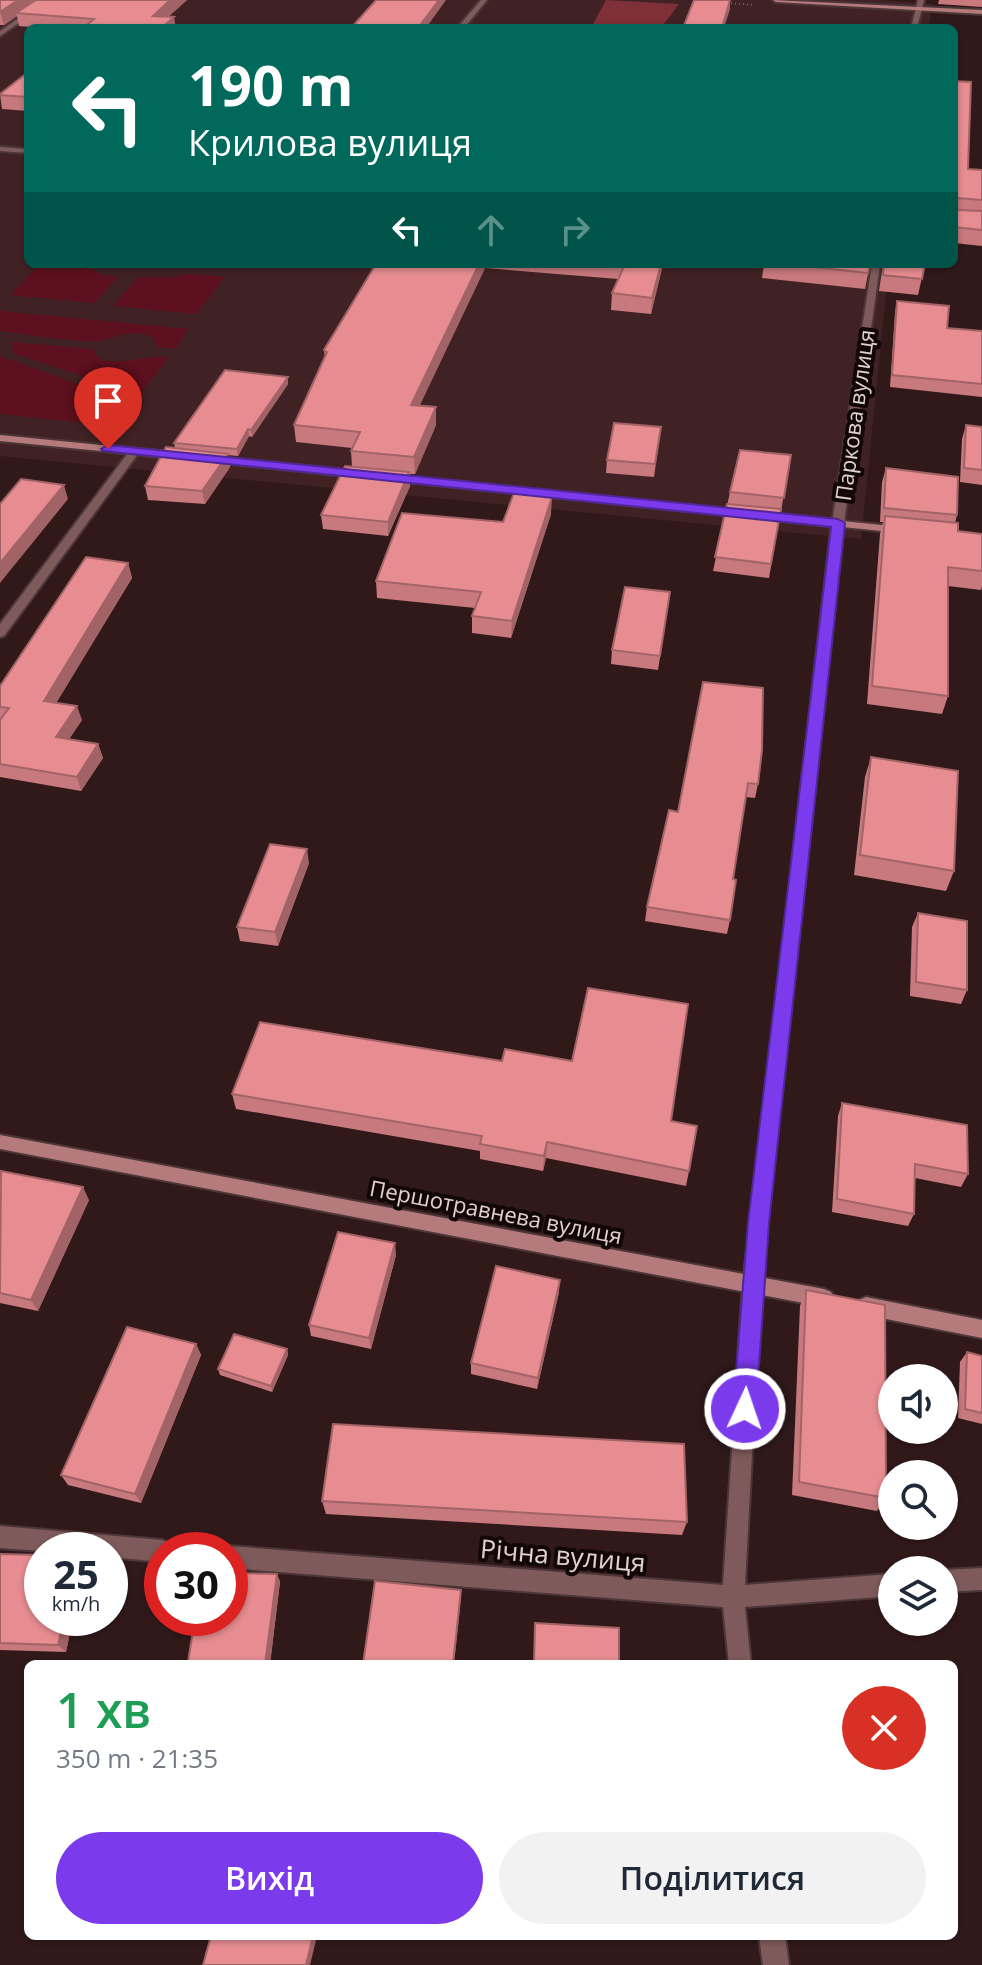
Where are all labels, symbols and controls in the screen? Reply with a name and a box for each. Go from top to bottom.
text: 190 m [188,46,354,122]
icon: left [56,56,160,160]
text: Крилова вулиця [188,118,472,167]
icon: left [385,208,429,252]
icon: ahead [469,208,513,252]
icon: right [553,208,597,252]
street label: Паркова вулиця [827,327,881,503]
pin [74,367,142,449]
icon: arrive [86,379,130,423]
street label: Першотравнева вулиця [367,1172,625,1250]
map controls [878,1364,958,1636]
button: sound [878,1364,958,1444]
position arrow [703,1367,787,1451]
button: search [878,1460,958,1540]
street label: Річна вулиця [479,1530,647,1580]
speed limit sign: 30 [144,1532,248,1636]
text: 25 [53,1546,99,1601]
button: layers [878,1556,958,1636]
text: km/h [52,1590,100,1617]
text: 1 хв [56,1677,151,1742]
button: close [842,1686,926,1770]
text: 350 m · 21:35 [56,1740,218,1776]
button: Вихід [56,1832,483,1924]
button: Поділитися [499,1832,926,1924]

